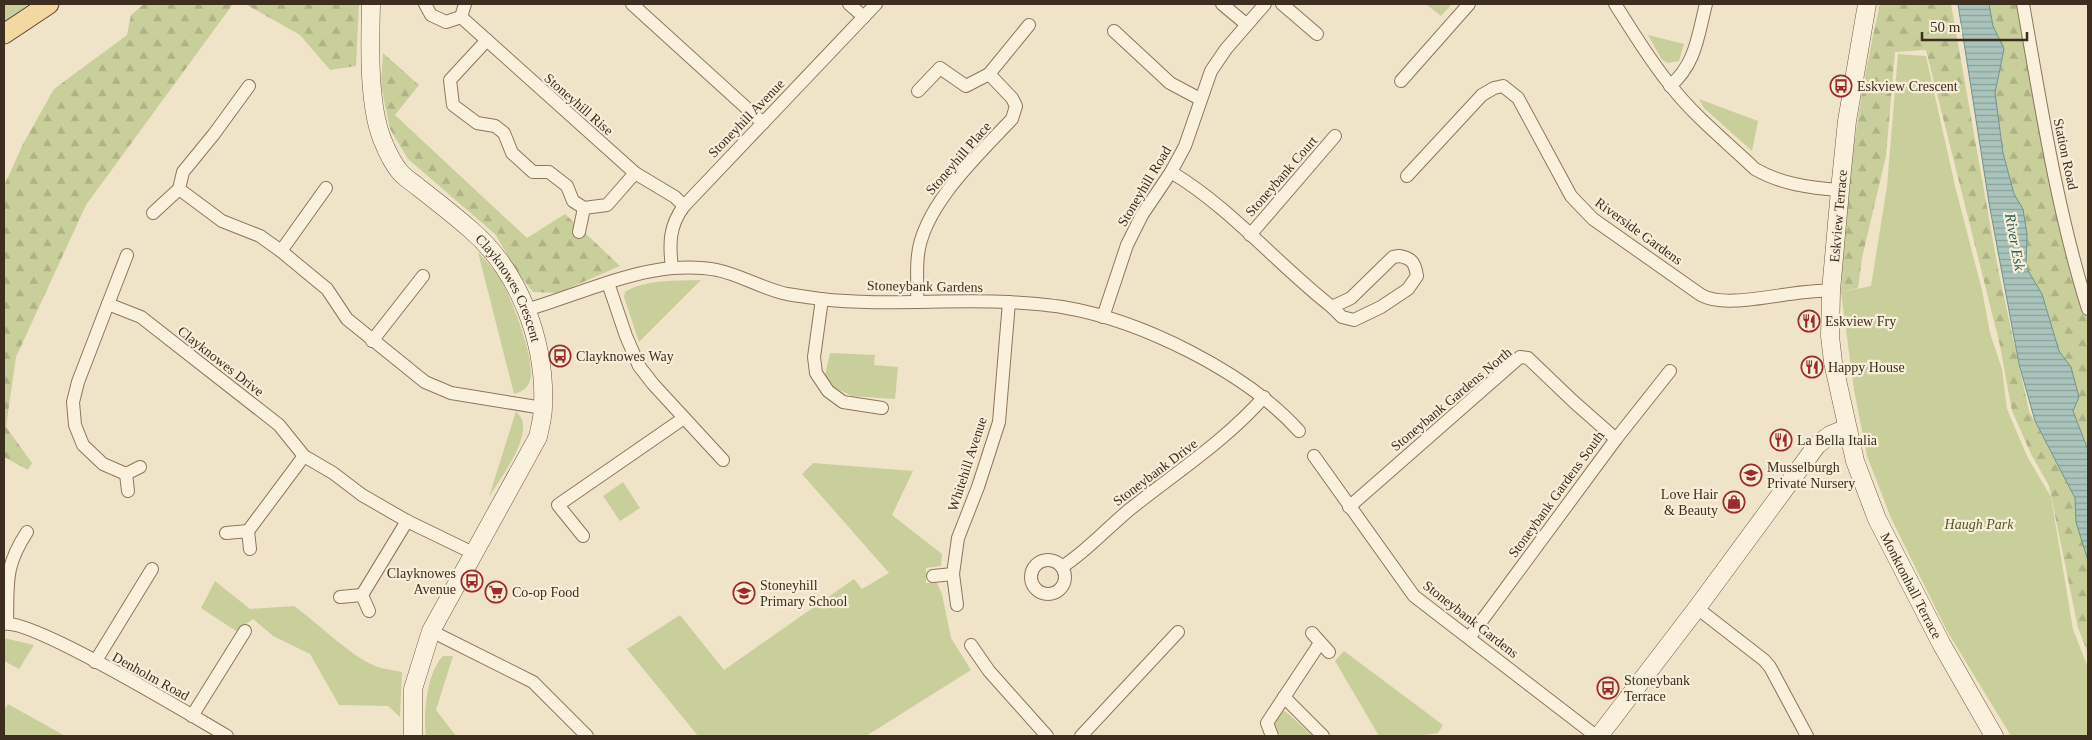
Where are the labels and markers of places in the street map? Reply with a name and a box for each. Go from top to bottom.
bus stop icon: Eskview Crescent [1829,74,1853,98]
place label: Eskview Crescent [1857,79,1958,94]
restaurant icon: Eskview Fry [1797,309,1821,333]
place label: Eskview Fry [1825,314,1896,329]
bus stop icon: Clayknowes Way [548,344,572,368]
place label: Clayknowes Way [576,349,674,364]
restaurant icon: Happy House [1800,355,1824,379]
place label: Happy House [1828,360,1905,375]
restaurant icon: La Bella Italia [1769,428,1793,452]
place label: La Bella Italia [1797,433,1878,448]
place label: Musselburgh Private Nursery [1767,460,1855,491]
school or university icon: Musselburgh Private Nursery [1739,463,1763,487]
place label: Love Hair & Beauty [1661,487,1718,518]
shop icon: Love Hair & Beauty [1722,490,1746,514]
place label: Clayknowes Avenue [387,566,456,597]
bus stop icon: Clayknowes Avenue [460,569,484,593]
place label: Stoneyhill Primary School [760,578,848,609]
supermarket icon: Co-op Food [484,580,508,604]
school or university icon: Stoneyhill Primary School [732,581,756,605]
place label: Co-op Food [512,585,579,600]
place label: Stoneybank Terrace [1624,673,1690,704]
bus stop icon: Stoneybank Terrace [1596,676,1620,700]

